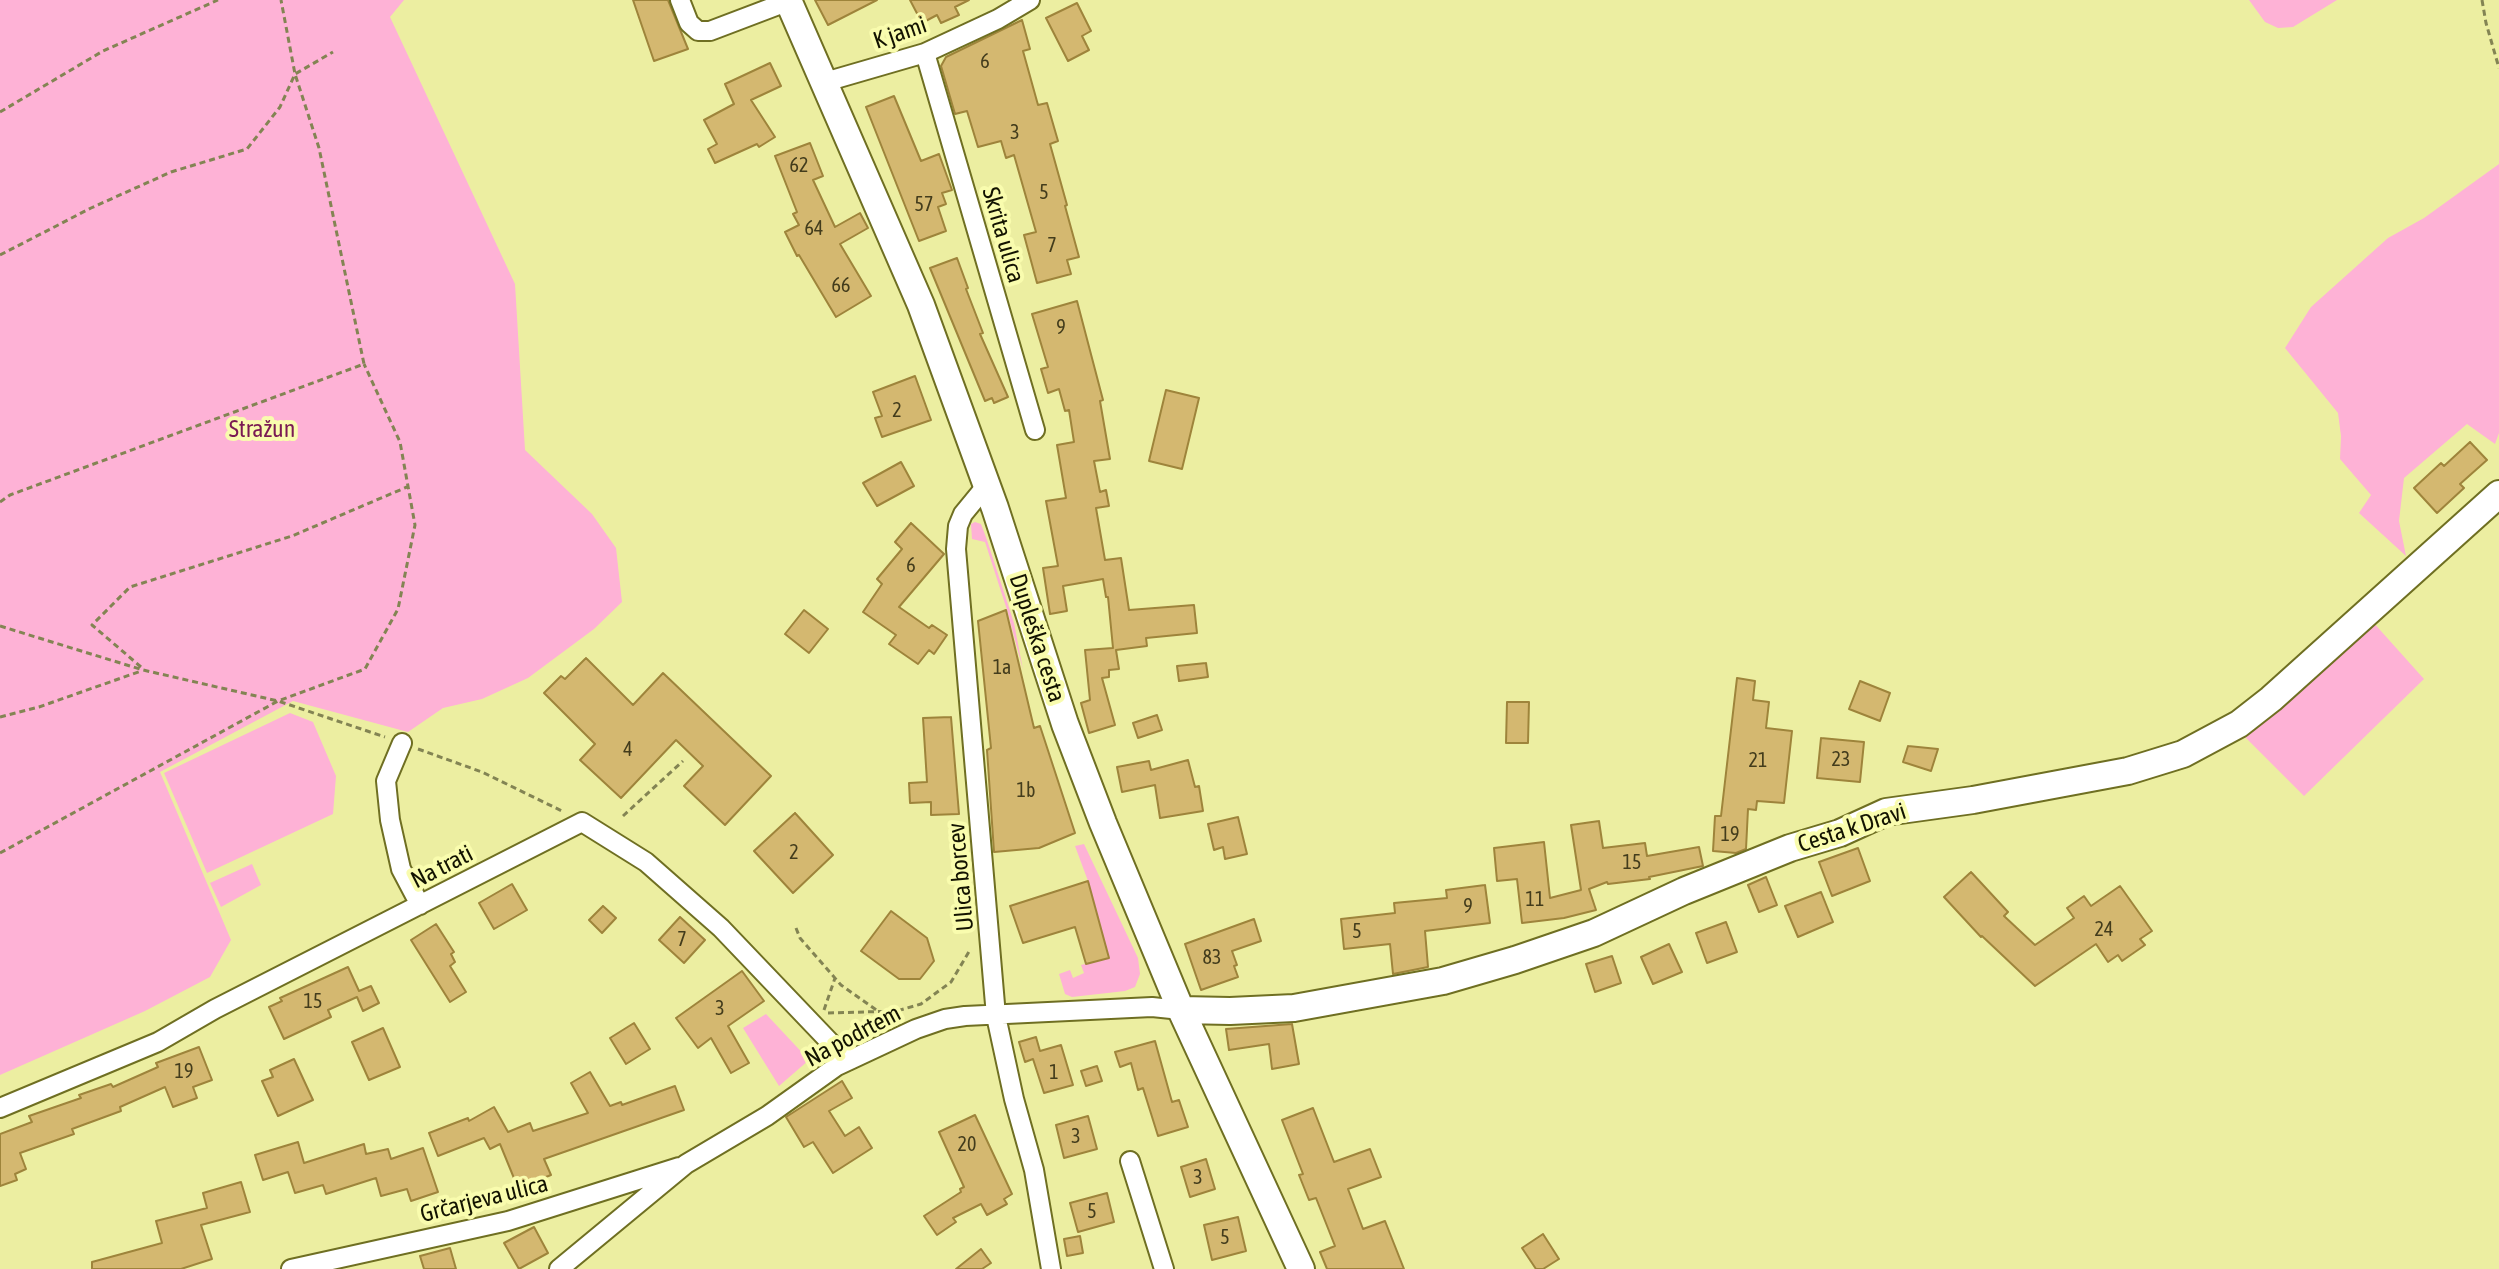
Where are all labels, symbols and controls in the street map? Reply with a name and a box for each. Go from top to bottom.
street label: K jami [870,11,930,55]
house number: 6 [980,50,990,74]
house number: 3 [1010,121,1020,145]
house number: 62 [790,154,808,178]
house number: 5 [1039,181,1049,205]
street label: Skrita ulica [976,184,1030,286]
house number: 57 [915,193,933,217]
house number: 64 [805,217,823,241]
house number: 7 [1047,234,1057,258]
house number: 66 [832,274,850,298]
house number: 9 [1056,316,1066,340]
house number: 2 [892,399,902,423]
park label: Stražun [229,415,295,443]
house number: 6 [906,554,916,578]
street label: Dupleška cesta [1003,570,1071,706]
house number: 1a [993,656,1011,680]
house number: 4 [623,738,633,762]
house number: 23 [1832,748,1850,772]
house number: 21 [1749,749,1767,773]
house number: 1b [1017,779,1035,803]
street label: Cesta k Dravi [1794,797,1910,859]
street label: Ulica borcev [942,822,980,932]
house number: 19 [1721,823,1739,847]
street label: Na trati [406,839,478,895]
house number: 2 [789,841,799,865]
house number: 15 [1623,851,1641,875]
house number: 11 [1526,888,1544,912]
house number: 9 [1463,895,1473,919]
house number: 24 [2095,918,2113,942]
house number: 5 [1352,920,1362,944]
house number: 7 [677,928,687,952]
house number: 83 [1203,946,1221,970]
house number: 15 [304,990,322,1014]
house number: 3 [715,997,725,1021]
street label: Na podrtem [800,999,906,1073]
house number: 19 [175,1060,193,1084]
house number: 1 [1049,1061,1059,1085]
house number: 3 [1071,1125,1081,1149]
house number: 20 [958,1133,976,1157]
house number: 3 [1193,1166,1203,1190]
street label: Grčarjeva ulica [417,1169,551,1229]
house number: 5 [1087,1200,1097,1224]
house number: 5 [1220,1226,1230,1250]

